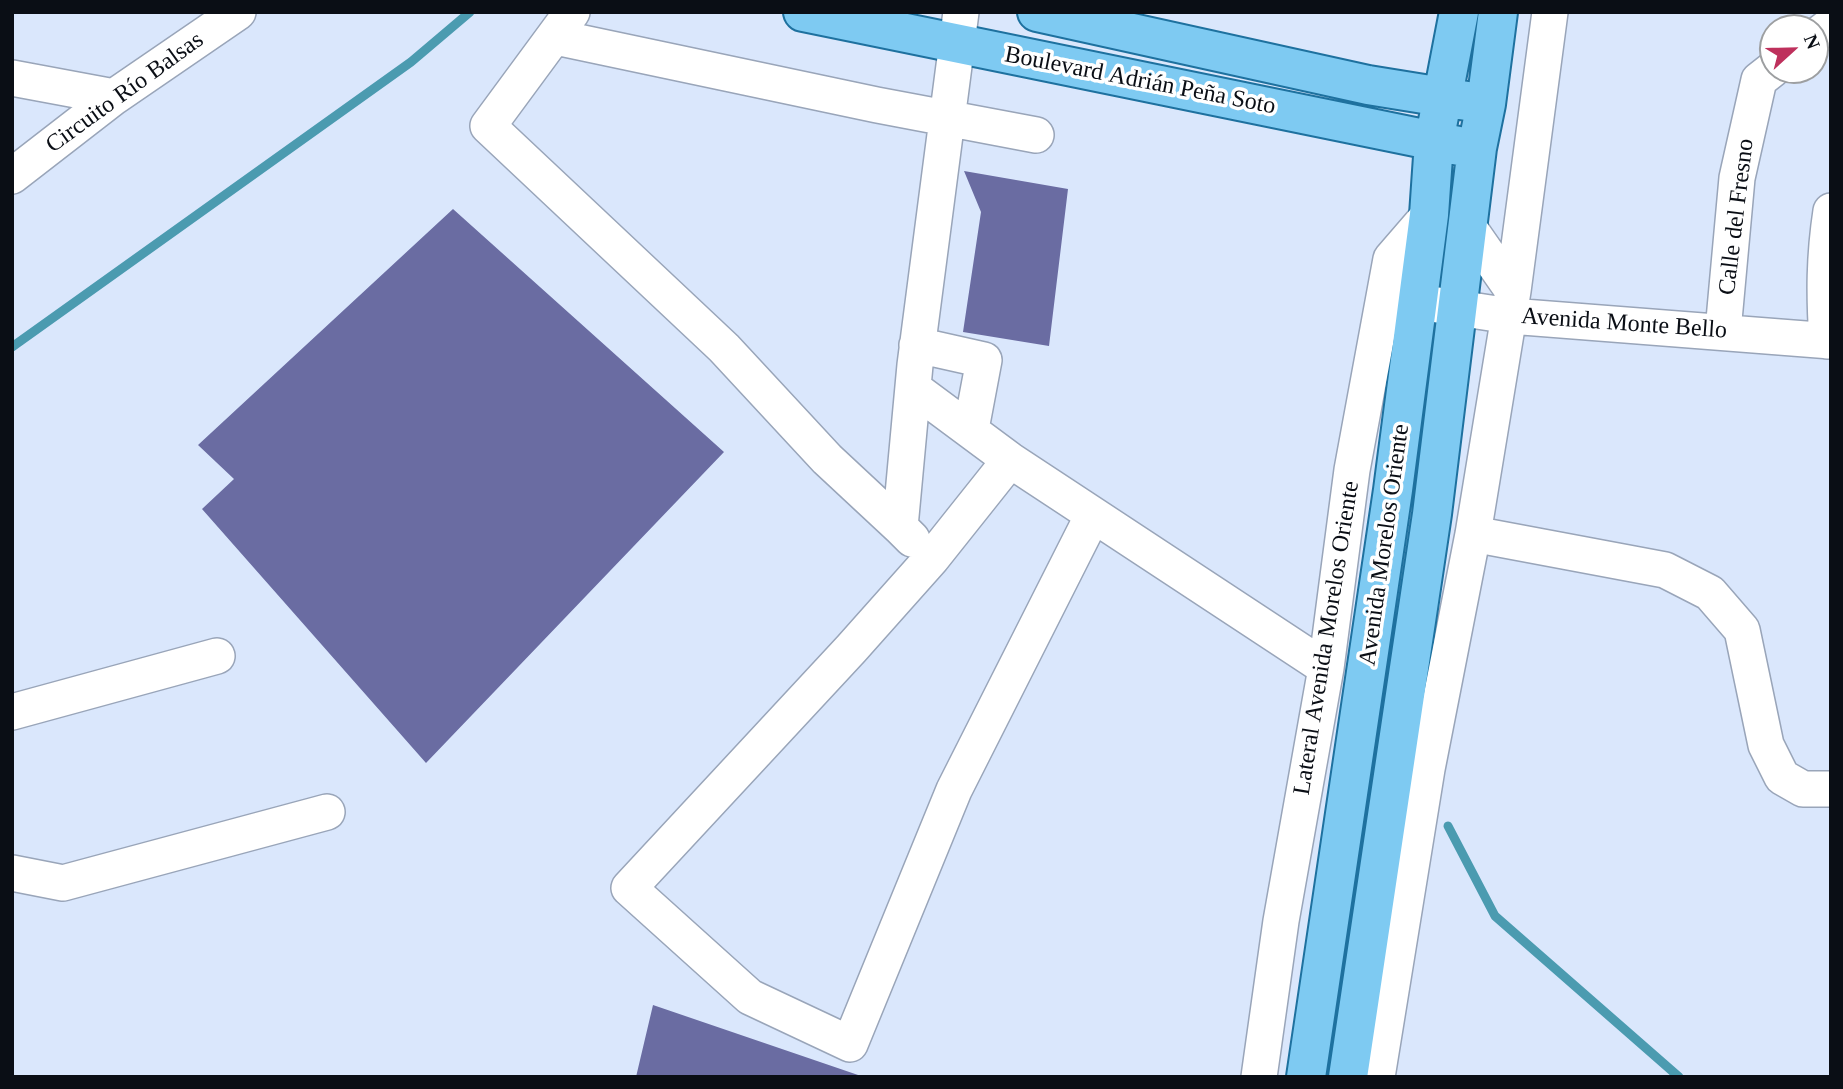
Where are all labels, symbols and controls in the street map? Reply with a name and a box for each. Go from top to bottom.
north arrow [1759,14,1829,84]
street label: Circuito Río Balsas [40,26,210,160]
text: N [1800,31,1824,52]
street label: Boulevard Adrián Peña Soto [1002,41,1278,121]
street label: Calle del Fresno [1713,137,1761,297]
street label: Avenida Monte Bello [1520,302,1728,346]
street label: Avenida Morelos Oriente [1354,422,1416,668]
street label: Lateral Avenida Morelos Oriente [1288,479,1366,797]

